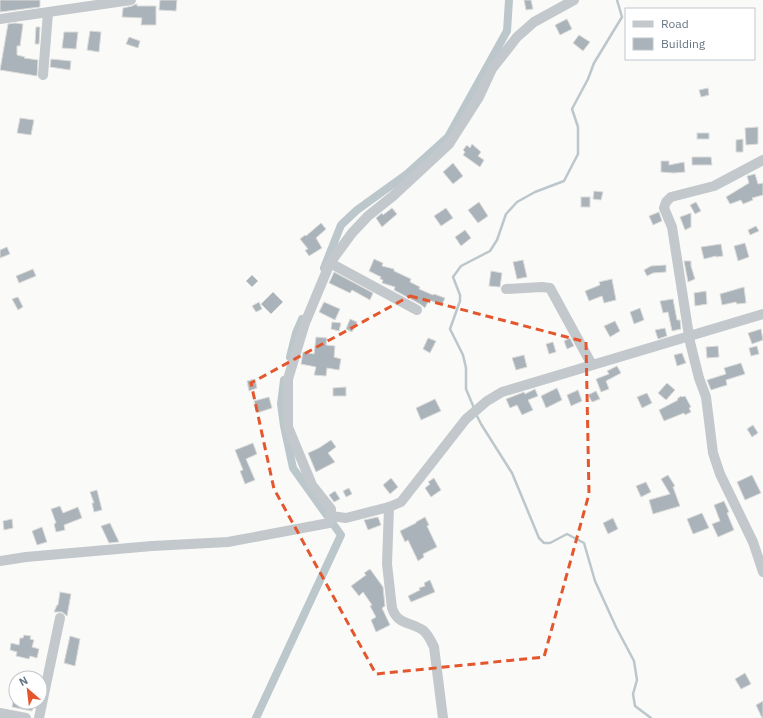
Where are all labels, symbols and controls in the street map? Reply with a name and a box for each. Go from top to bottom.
legend [625,8,755,60]
text: Road [661,16,689,31]
text: Building [661,36,706,51]
north arrow [8,670,48,710]
text: N [17,673,30,689]

